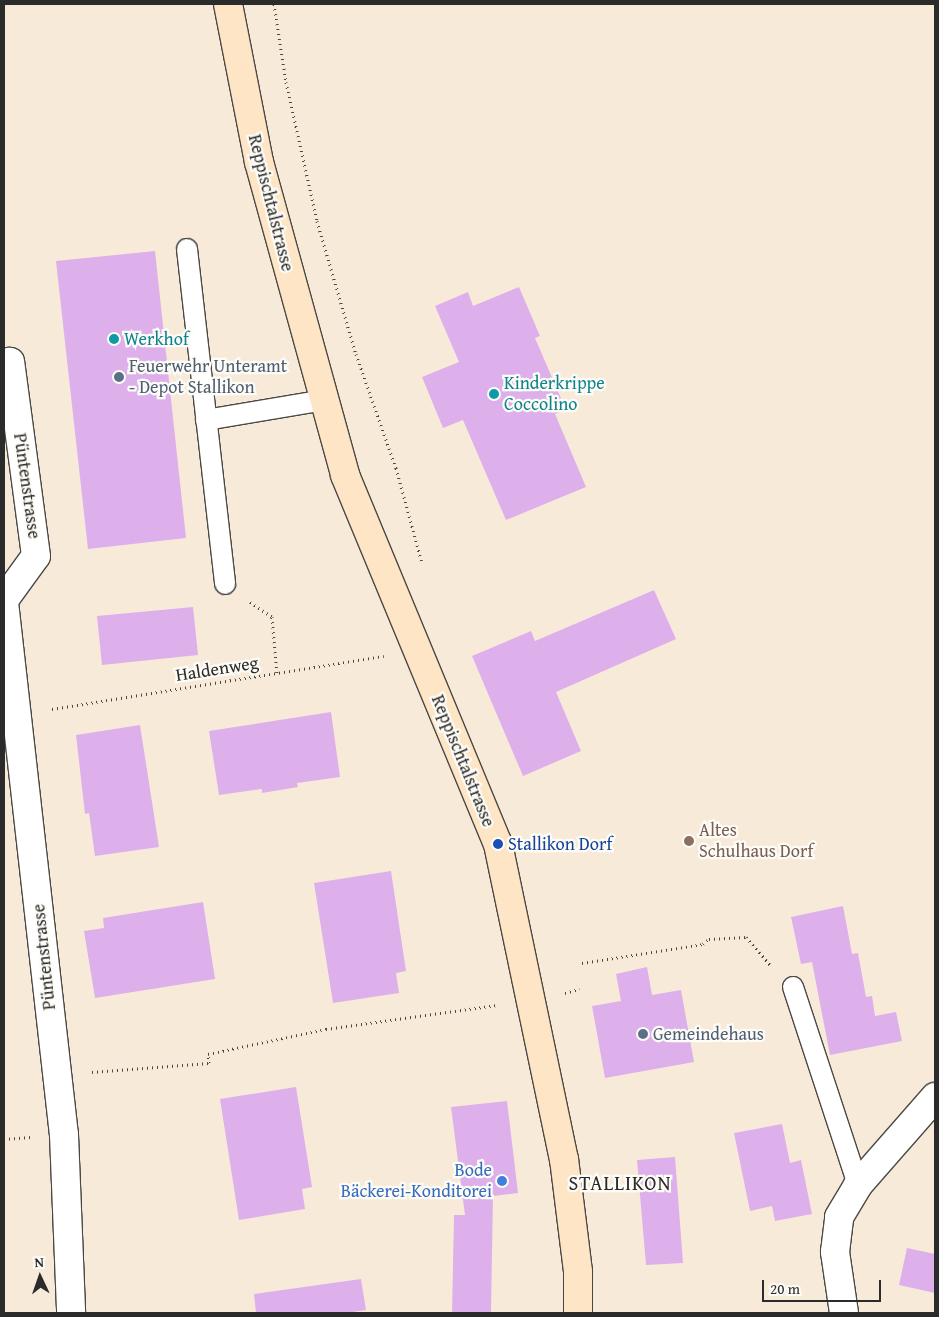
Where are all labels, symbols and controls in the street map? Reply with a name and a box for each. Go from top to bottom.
street label: Reppischtalstrasse [244,132,298,274]
place label: Werkhof [124,328,189,350]
marker: Werkhof [108,333,120,345]
place label: Feuerwehr Unteramt - Depot Stallikon [129,356,287,398]
marker: Feuerwehr Unteramt - Depot Stallikon [113,371,125,383]
place label: Kinderkrippe Coccolino [504,373,605,416]
marker: Kinderkrippe Coccolino [488,388,500,400]
street label: Püntenstrasse [9,432,45,540]
street label: Haldenweg [174,652,260,686]
street label: Reppischtalstrasse [427,692,499,830]
place label: Altes Schulhaus Dorf [699,820,813,862]
place label: Stallikon Dorf [508,833,612,855]
marker: Altes Schulhaus Dorf [683,835,695,847]
marker: Stallikon Dorf [492,838,504,850]
street label: Püntenstrasse [28,903,60,1011]
place label: Gemeindehaus [653,1023,764,1045]
marker: Gemeindehaus [637,1028,649,1040]
place label: Bode Bäckerei-Konditorei [341,1160,492,1202]
district label: STALLIKON [567,1170,673,1194]
marker: Bode Bäckerei-Konditorei [496,1175,508,1187]
north arrow [15,1252,65,1302]
text: N [34,1252,44,1272]
scale bar [764,1270,883,1302]
text: 20 m [770,1278,800,1299]

